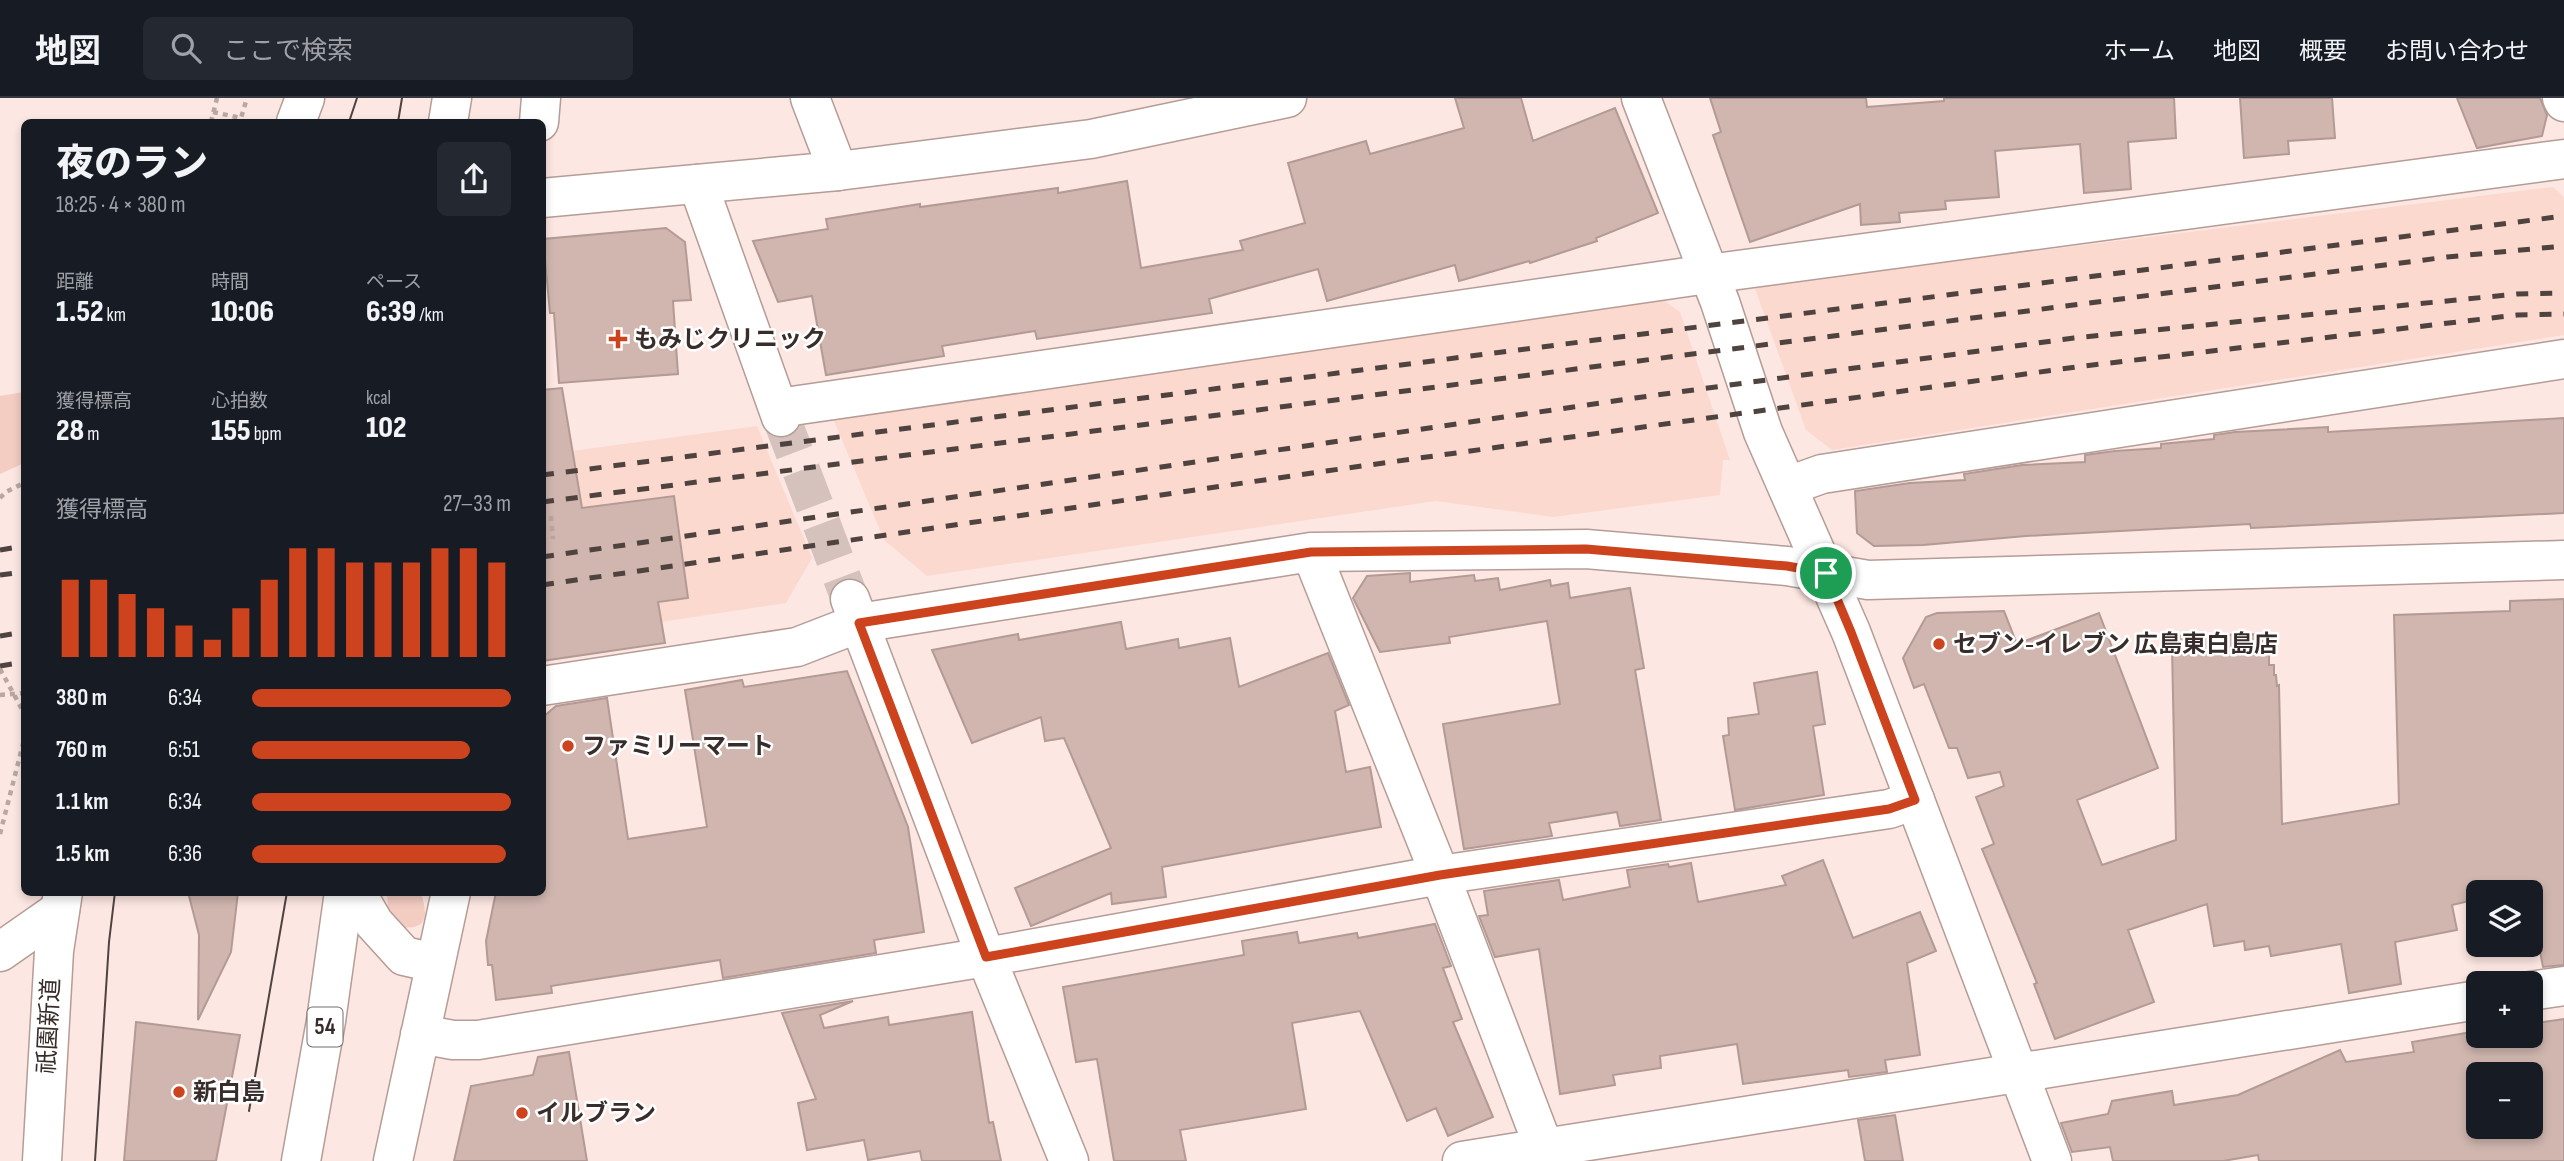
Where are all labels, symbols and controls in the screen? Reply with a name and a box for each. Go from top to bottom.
search box [143,17,633,80]
icon: search [167,29,205,67]
text: 地図 [35,32,101,72]
text: ここで検索 [223,36,353,67]
text: ホーム [2104,37,2175,66]
text: 地図 [2213,37,2261,66]
text: 概要 [2299,37,2347,66]
text: お問い合わせ [2385,37,2529,66]
text: 夜のラン [56,142,208,187]
button: share [437,142,511,216]
text: 18:25 · 4 × 380 m [56,191,186,219]
text: 距離 [56,271,94,294]
text: 時間 [211,271,249,294]
text: ペース [366,271,422,294]
text: 1.52 [56,294,104,330]
text: 10:06 [211,294,274,330]
text: 6:39 [366,294,416,330]
text: km [104,304,126,327]
text: /km [416,304,444,327]
place label: もみじクリニック [634,325,826,354]
marker: もみじクリニック [608,329,628,349]
text: kcal [366,387,391,410]
text: 獲得標高 [56,390,132,413]
text: 心拍数 [211,390,268,413]
text: 102 [366,410,406,446]
text: 28 [56,413,84,449]
text: 155 [211,413,251,449]
text: m [84,423,99,446]
text: bpm [251,423,282,446]
text: 27–33 m [443,490,511,518]
text: 獲得標高 [56,496,148,524]
pin [1796,543,1856,603]
icon: arrive [1807,554,1845,592]
place label: セブン-イレブン 広島東白島店 [1953,630,2278,659]
marker: セブン-イレブン 広島東白島店 [1931,636,1947,652]
text: 380 m [56,684,107,712]
text: 6:34 [168,684,202,712]
place label: ファミリーマート [582,732,774,761]
text: 760 m [56,736,107,764]
text: 6:51 [168,736,200,764]
marker: ファミリーマート [560,738,576,754]
text: 1.1 km [56,788,109,816]
text: 6:34 [168,788,202,816]
text: 1.5 km [56,840,109,868]
text: 6:36 [168,840,202,868]
map controls [2466,880,2543,1139]
button: layers [2466,880,2543,957]
button: + [2466,971,2543,1048]
street label: 祇園新道 [32,977,66,1075]
road number: 54 [308,1008,342,1046]
button: − [2466,1062,2543,1139]
place label: 新白島 [193,1078,265,1107]
marker: 新白島 [171,1084,187,1100]
place label: イルブラン [536,1099,656,1128]
marker: イルブラン [514,1105,530,1121]

